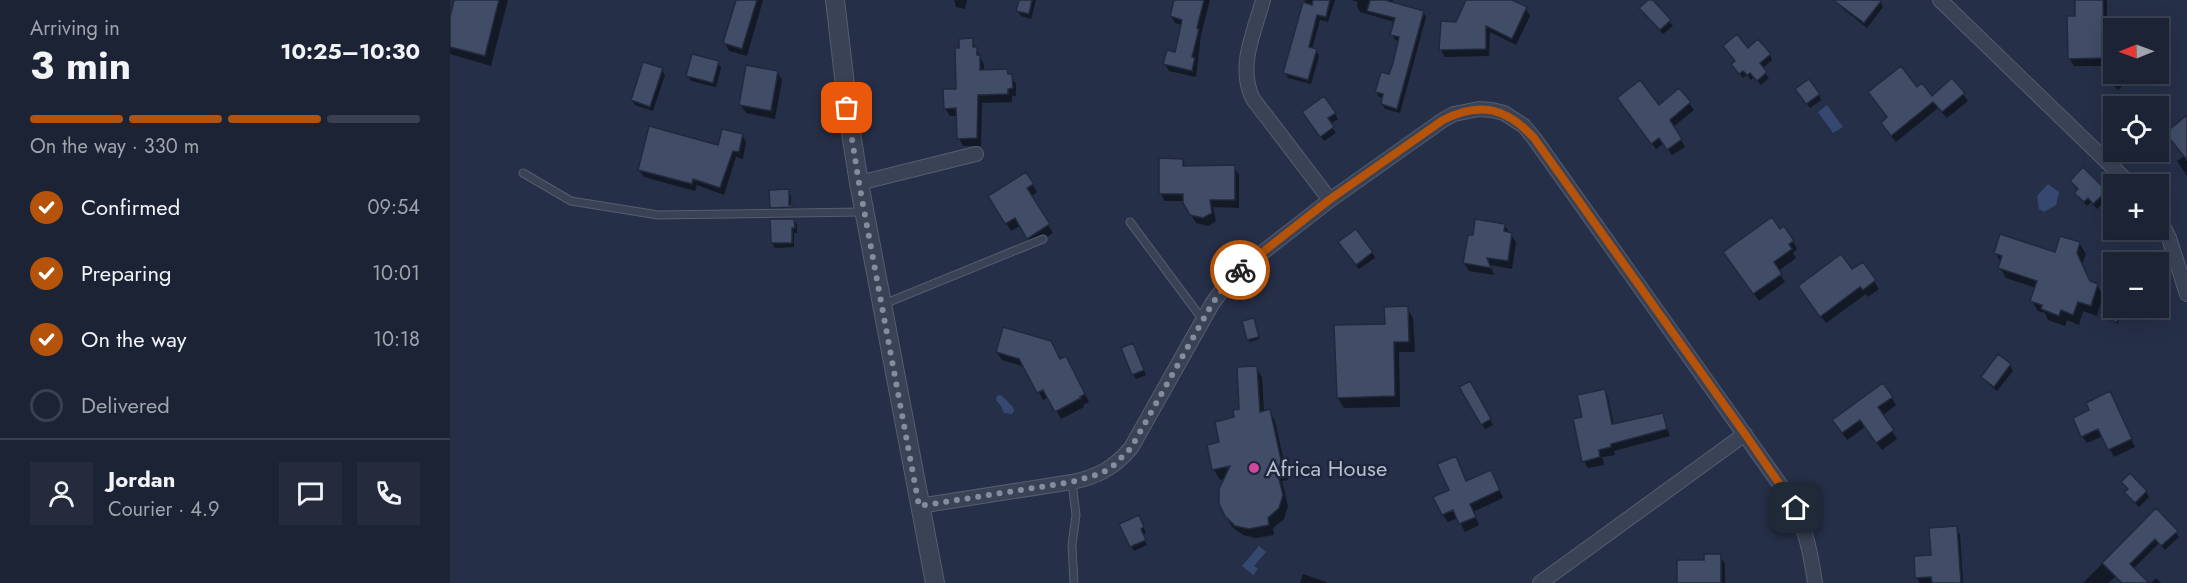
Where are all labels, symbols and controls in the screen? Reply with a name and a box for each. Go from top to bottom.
text: Arriving in [30,14,120,43]
north arrow [2103,18,2169,84]
map controls [2103,18,2169,318]
text: 10:25–10:30 [280,35,420,67]
text: 3 min [30,37,131,94]
pin [821,82,872,133]
icon: bag [830,91,863,124]
button: locate [2103,96,2169,162]
text: On the way · 330 m [30,132,199,161]
button: + [2103,174,2169,240]
icon: check [30,191,63,224]
text: Confirmed [81,191,180,223]
text: 09:54 [368,193,420,222]
courier [1210,240,1270,300]
button: − [2103,252,2169,318]
icon: bike [1224,254,1257,287]
icon: check [30,257,63,290]
text: Preparing [81,257,172,289]
text: 10:01 [372,259,420,288]
icon: check [30,323,63,356]
text: On the way [81,323,186,355]
text: 10:18 [373,325,420,354]
text: Delivered [81,389,170,421]
place label: Africa House [1266,452,1387,484]
marker: Africa House [1247,461,1261,475]
button: person [30,462,93,525]
button: chat [279,462,342,525]
button: phone [357,462,420,525]
text: Jordan [108,463,175,495]
pin [1770,482,1821,533]
icon: home [1779,491,1812,524]
text: Courier · 4.9 [108,495,220,524]

